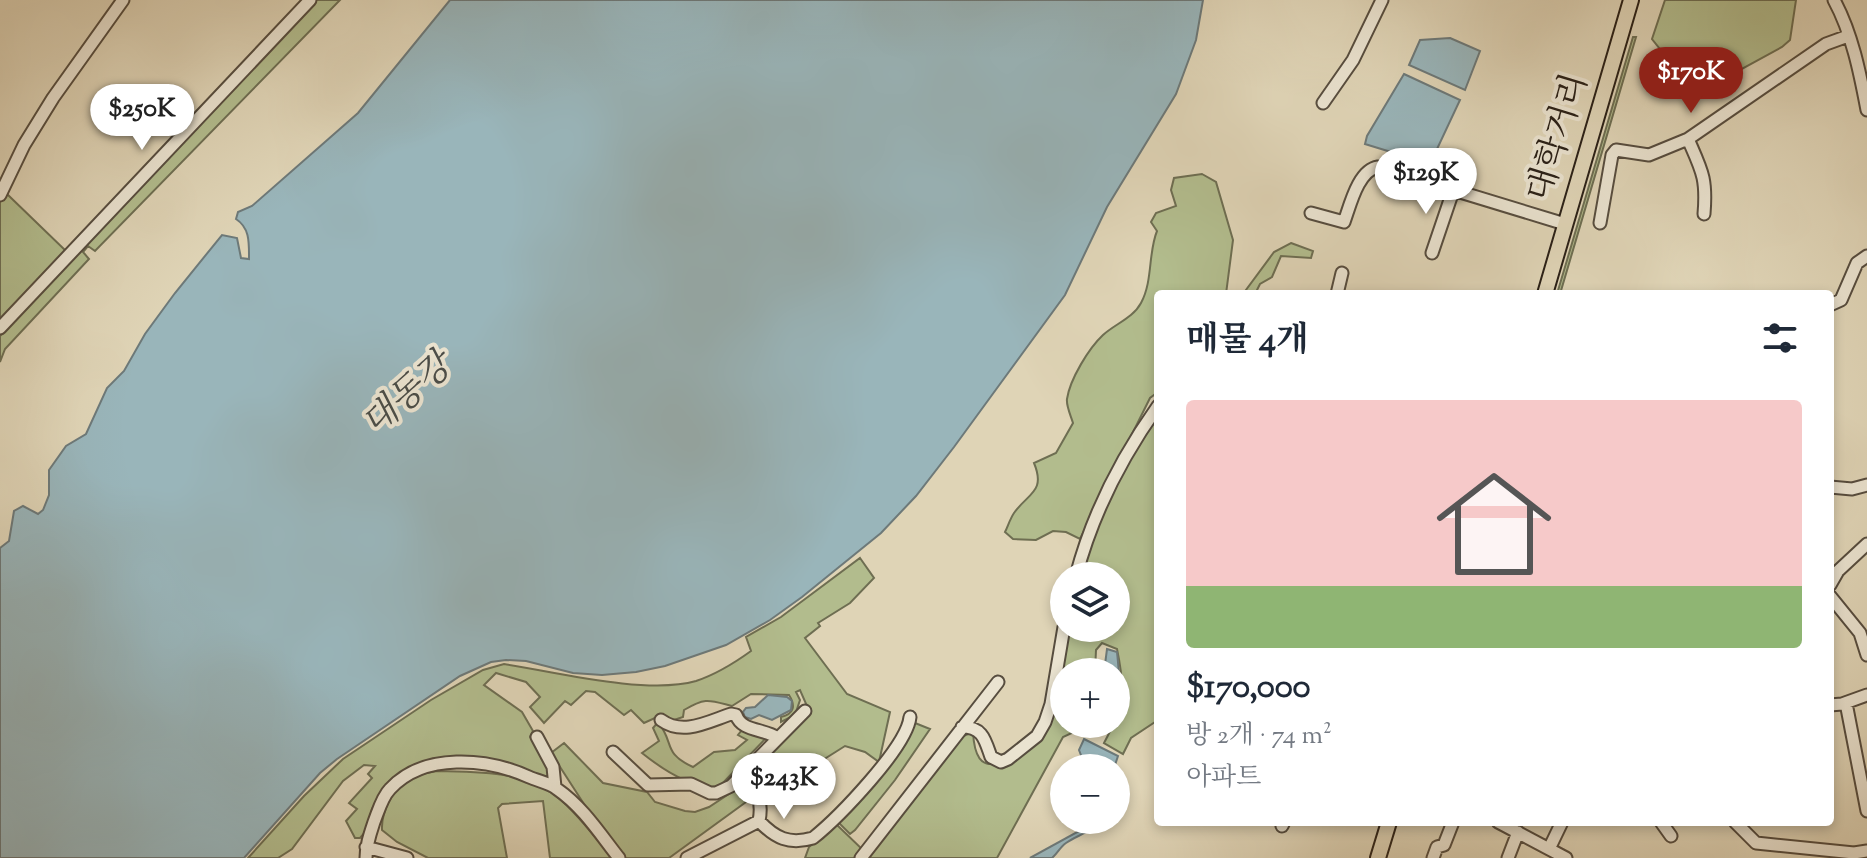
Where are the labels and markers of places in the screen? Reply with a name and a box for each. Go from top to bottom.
pin: $170K [1635,47,1747,115]
pin: $250K [86,84,198,152]
pin: $129K [1370,148,1482,216]
pin: $243K [728,753,840,821]

